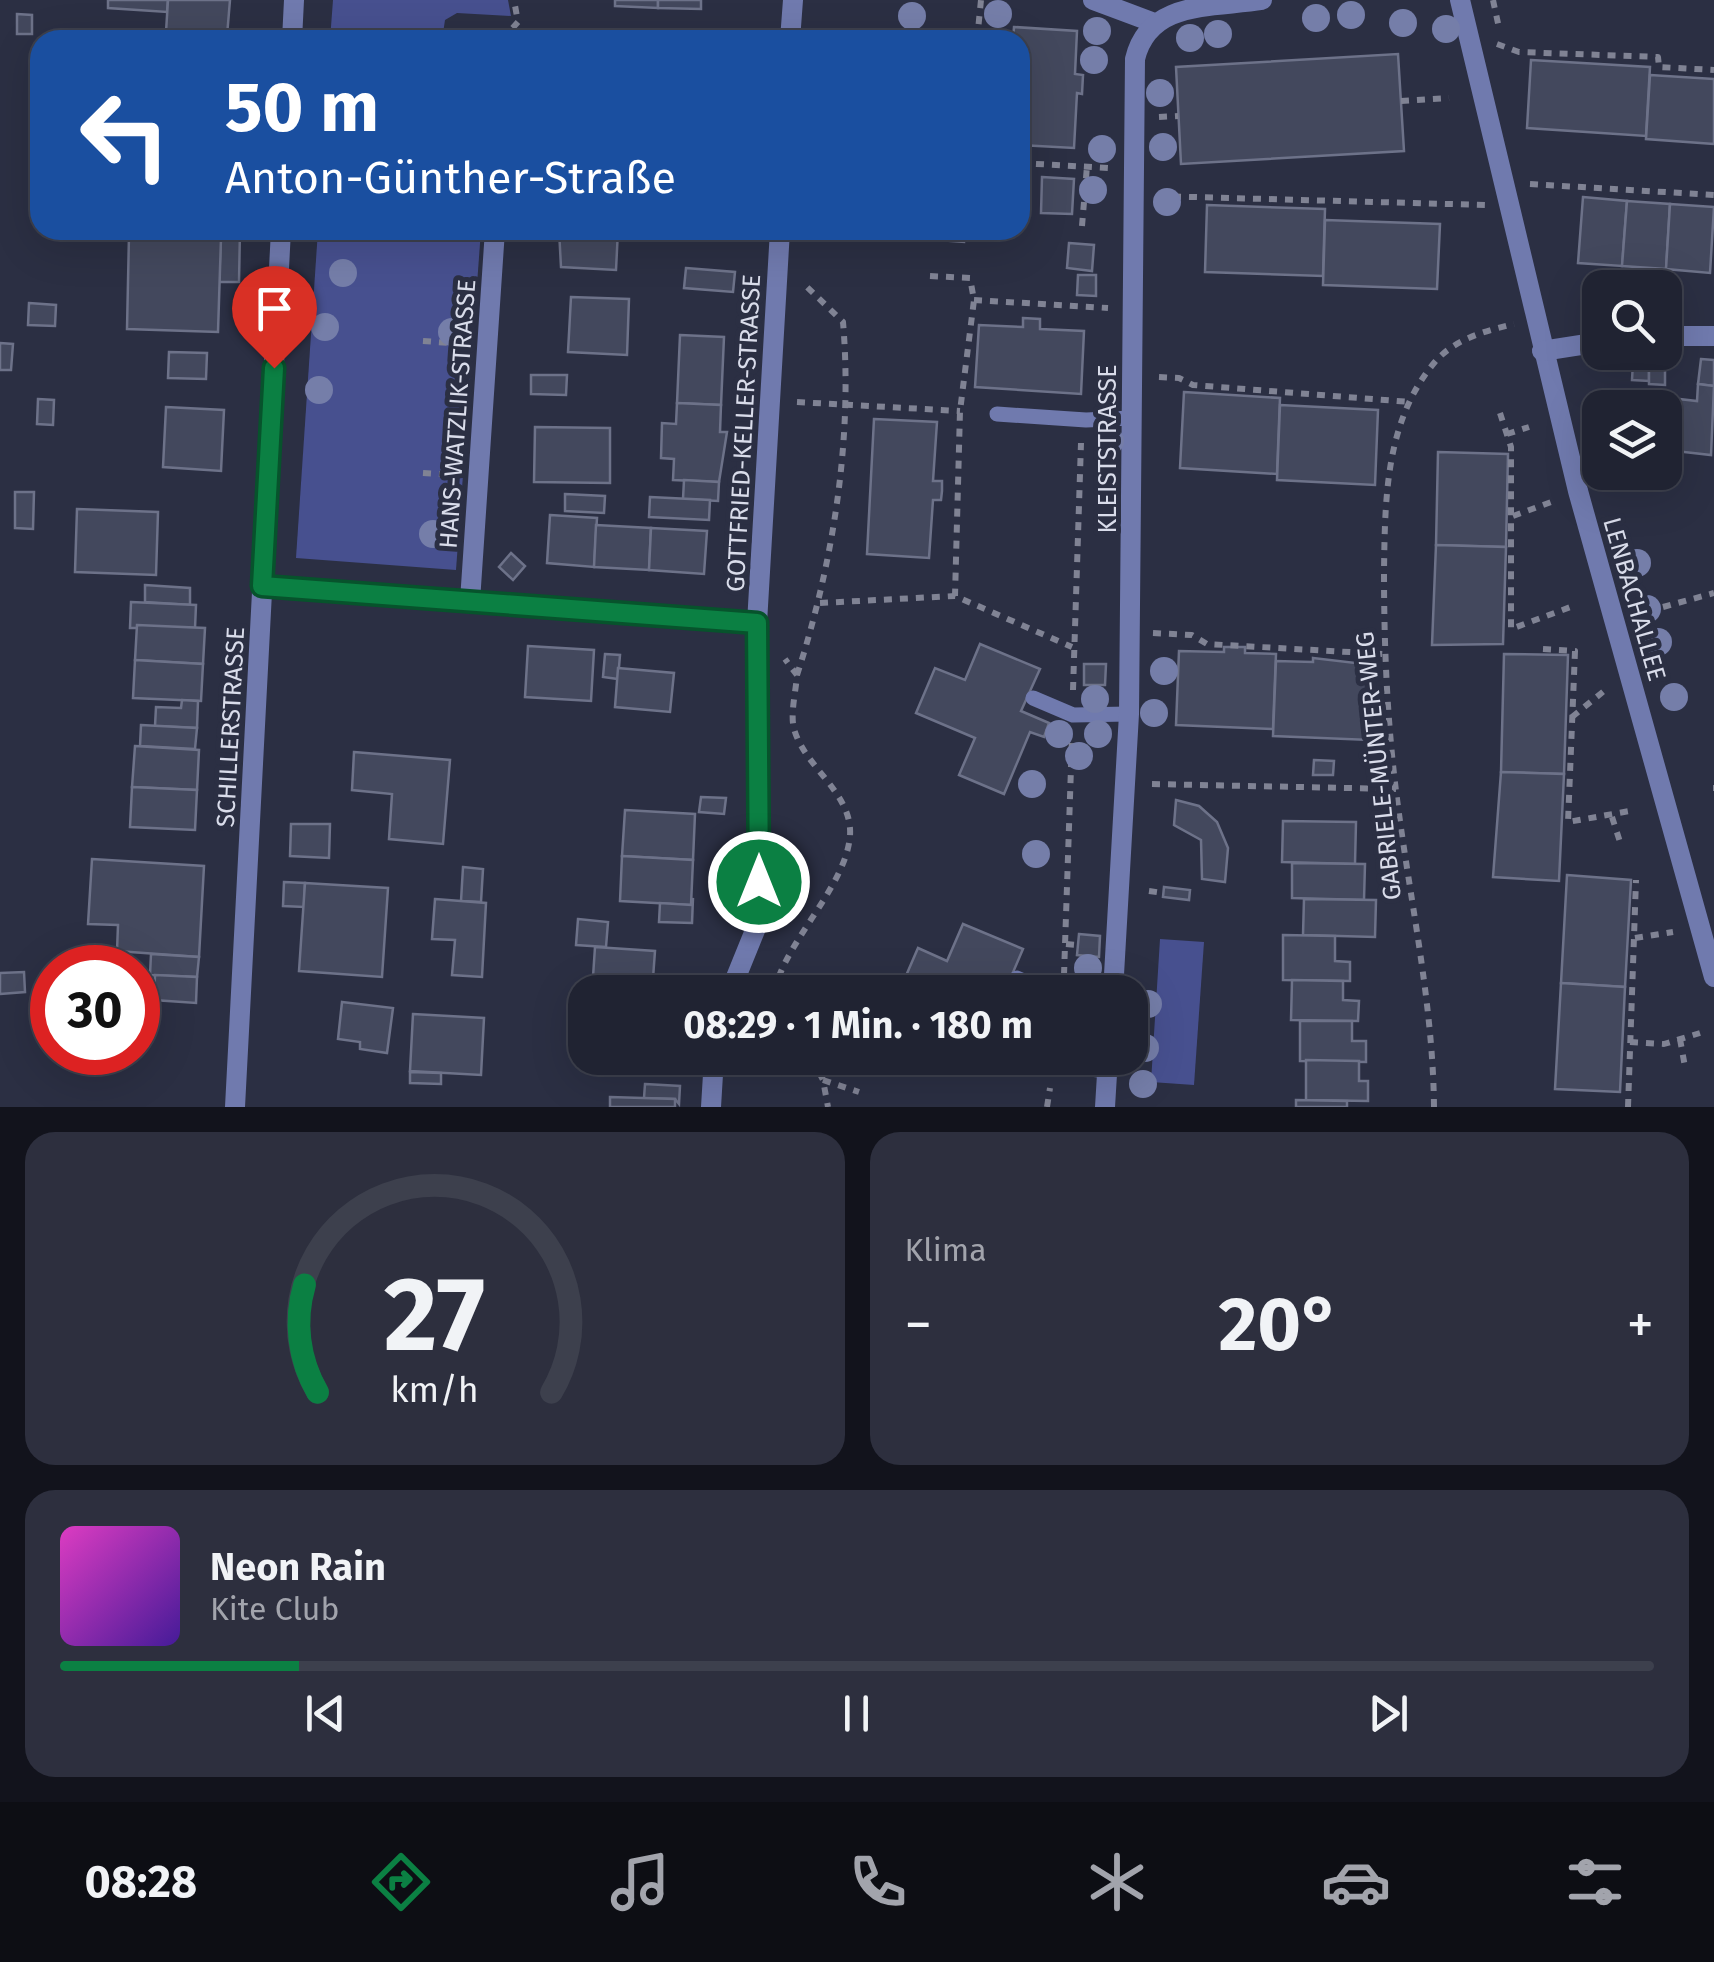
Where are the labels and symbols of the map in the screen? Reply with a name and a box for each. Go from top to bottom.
pin [232,266,317,369]
street label: GOTTFRIED-KELLER-STRASSE [721,273,767,593]
street label: HANS-WATZLIK-STRASSE [434,278,482,550]
street label: KLEISTSTRASSE [1093,364,1123,534]
street label: LENBACHALLEE [1596,514,1672,685]
street label: SCHILLERSTRASSE [211,626,251,828]
street label: GABRIELE-MÜNTER-WEG [1349,630,1408,902]
position arrow [707,830,811,934]
speed limit sign: 30 [30,945,160,1075]

